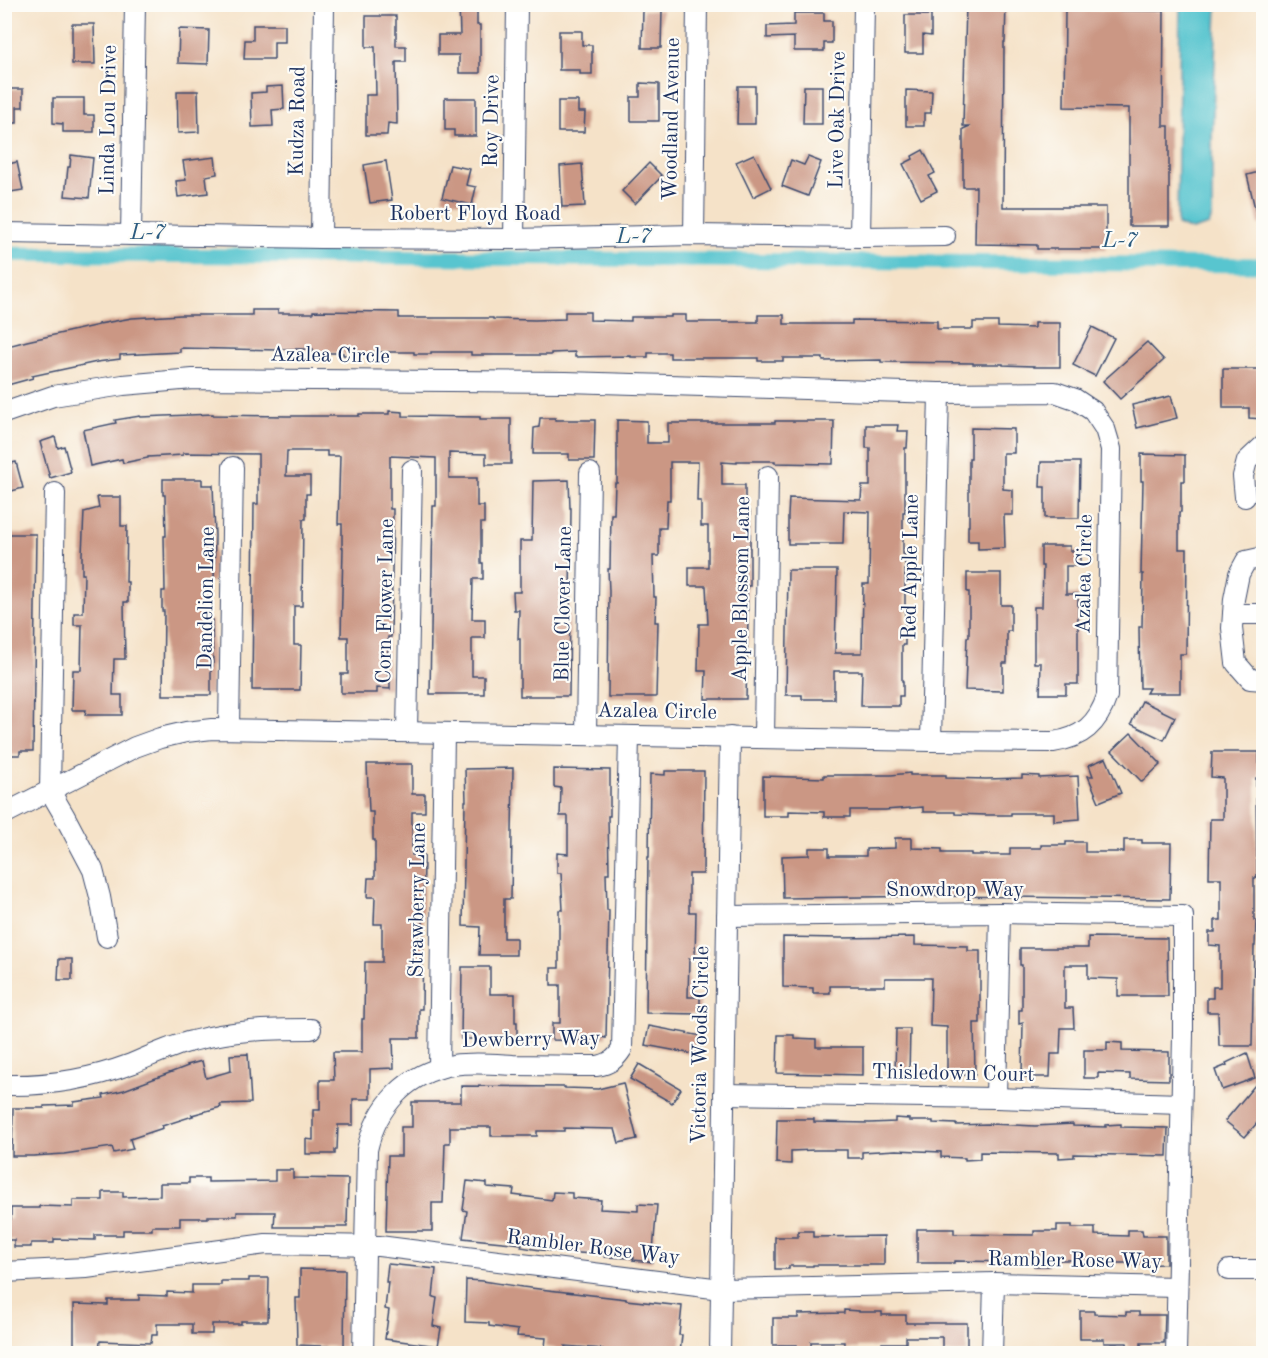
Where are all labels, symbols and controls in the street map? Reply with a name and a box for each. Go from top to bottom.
street label: Woodland Avenue [660,37,684,201]
street label: Linda Lou Drive [97,45,121,195]
street label: Live Oak Drive [826,51,850,189]
street label: Kudza Road [287,66,309,176]
street label: Roy Drive [481,74,503,168]
street label: Robert Floyd Road [389,204,561,225]
water label: L-7 [129,222,167,244]
water label: L-7 [615,226,653,248]
water label: L-7 [1101,230,1139,252]
street label: Azalea Circle [270,344,390,368]
street label: Red Apple Lane [899,494,923,640]
street label: Apple Blossom Lane [730,496,754,682]
street label: Azalea Circle [1073,514,1097,634]
street label: Corn Flower Lane [374,518,398,684]
street label: Dandelion Lane [195,526,219,670]
street label: Blue Clover Lane [552,526,576,682]
street label: Azalea Circle [597,700,717,724]
street label: Strawberry Lane [406,822,430,978]
street label: Snowdrop Way [886,880,1024,901]
street label: Victoria Woods Circle [689,946,713,1144]
street label: Dewberry Way [461,1028,601,1052]
street label: Thisledown Court [871,1062,1035,1086]
street label: Rambler Rose Way [505,1227,681,1269]
street label: Rambler Rose Way [987,1249,1163,1273]

